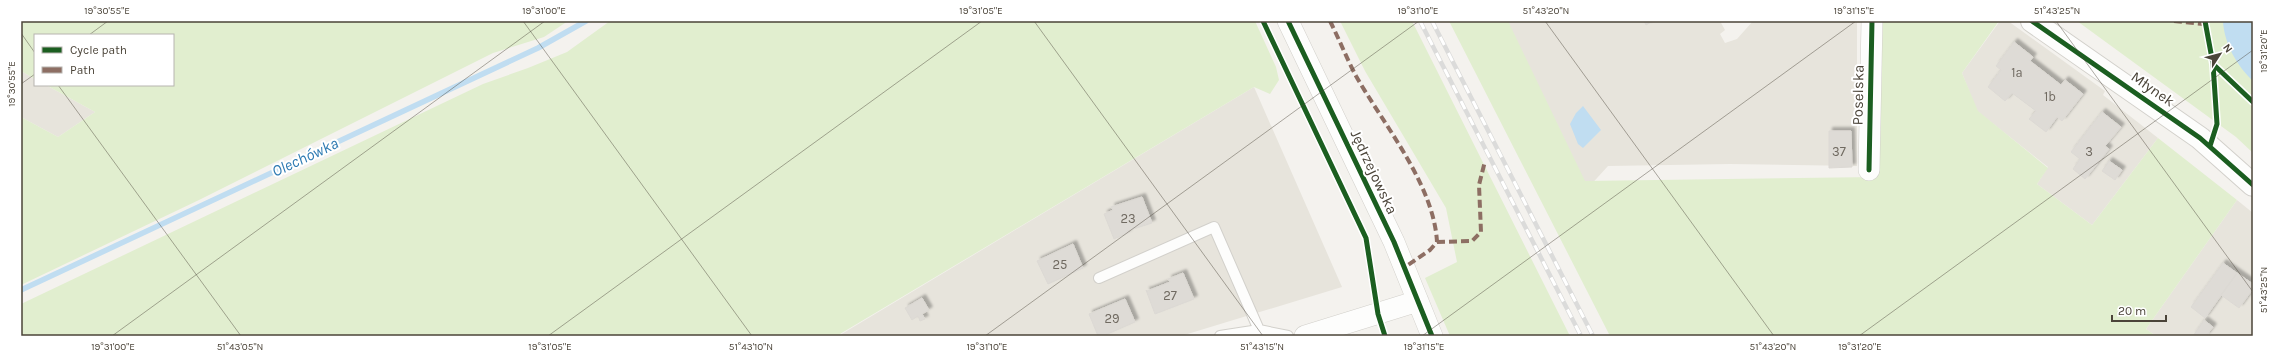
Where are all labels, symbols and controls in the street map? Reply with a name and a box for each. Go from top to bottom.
text: 19°30'55"E [84,5,130,17]
text: 19°31'00"E [522,5,566,17]
text: 19°31'05"E [959,5,1003,17]
text: 19°31'10"E [1398,5,1438,17]
text: 51°43'20"N [1523,5,1569,17]
text: 19°31'15"E [1834,5,1874,17]
text: 51°43'25"N [2034,5,2080,17]
text: 19°31'20"E [2258,29,2270,73]
legend [34,34,174,86]
north arrow [2200,34,2240,74]
text: N [2220,41,2235,55]
text: Cycle path [70,43,127,57]
text: 19°30'55"E [6,61,18,107]
text: Path [70,63,95,77]
street label: Poselska [1848,64,1868,126]
house number: 1a [2011,65,2023,80]
street label: Młynek [2128,68,2178,110]
house number: 1b [2044,89,2056,104]
street label: Jędrzejowska [1347,127,1401,217]
water label: Olechówka [269,133,341,181]
house number: 37 [1832,144,1846,159]
house number: 3 [2085,144,2093,159]
house number: 23 [1120,211,1136,226]
house number: 25 [1053,257,1067,272]
text: 51°43'25"N [2258,267,2270,313]
house number: 27 [1163,288,1177,303]
scale bar [2112,297,2166,323]
text: 20 m [2118,304,2146,318]
house number: 29 [1104,311,1120,326]
text: 19°31'00"E [91,341,135,353]
text: 51°43'05"N [217,341,263,353]
text: 19°31'05"E [528,341,572,353]
text: 51°43'10"N [729,341,773,353]
text: 19°31'10"E [967,341,1007,353]
text: 51°43'15"N [1240,341,1284,353]
text: 19°31'15"E [1404,341,1444,353]
text: 51°43'20"N [1750,341,1796,353]
text: 19°31'20"E [1838,341,1882,353]

